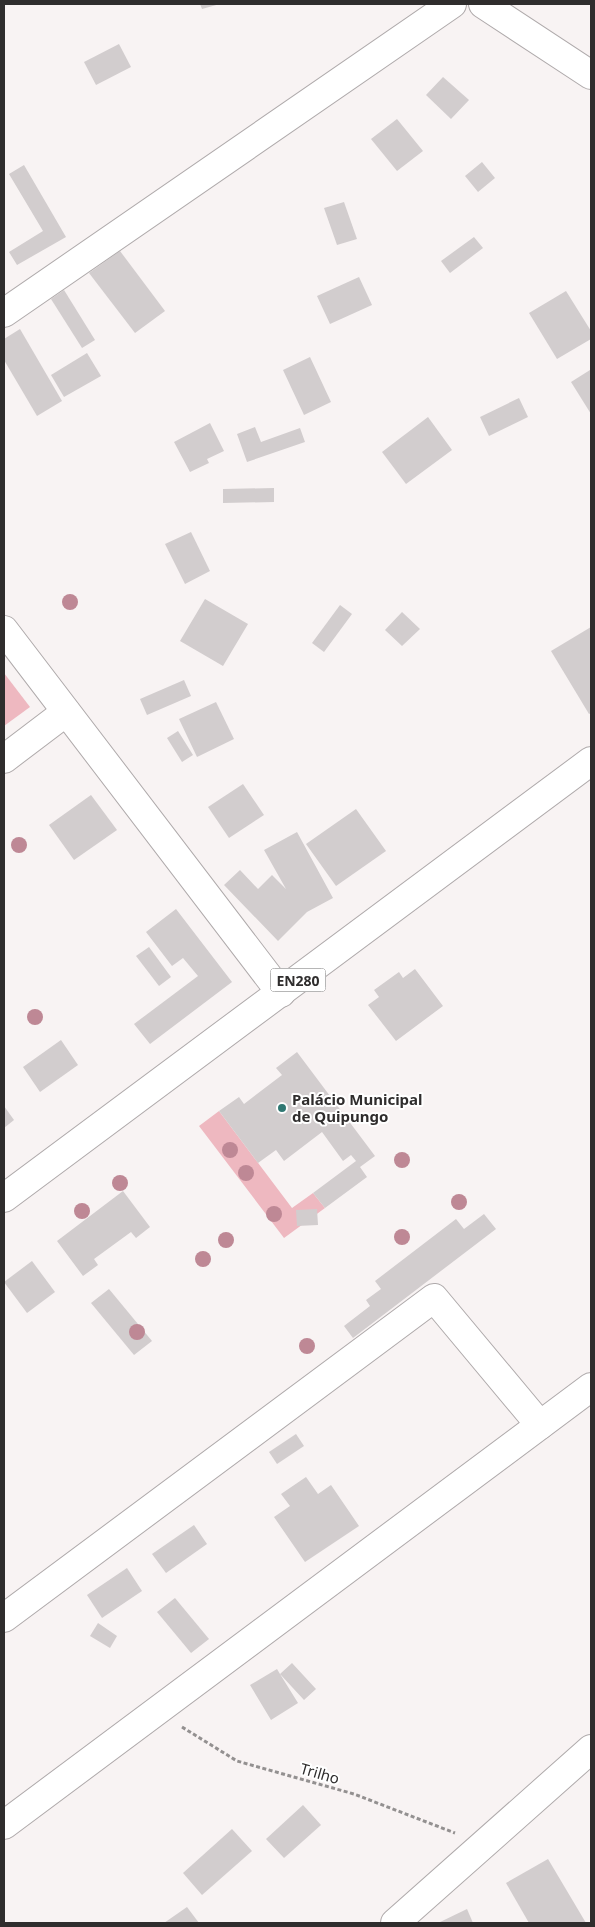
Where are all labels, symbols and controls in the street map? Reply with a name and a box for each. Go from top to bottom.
road number: EN280 [270,968,326,992]
place label: Palácio Municipal de Quipungo [292,1089,423,1126]
marker: Palácio Municipal de Quipungo [276,1102,288,1114]
street label: Trilho [298,1758,342,1788]

